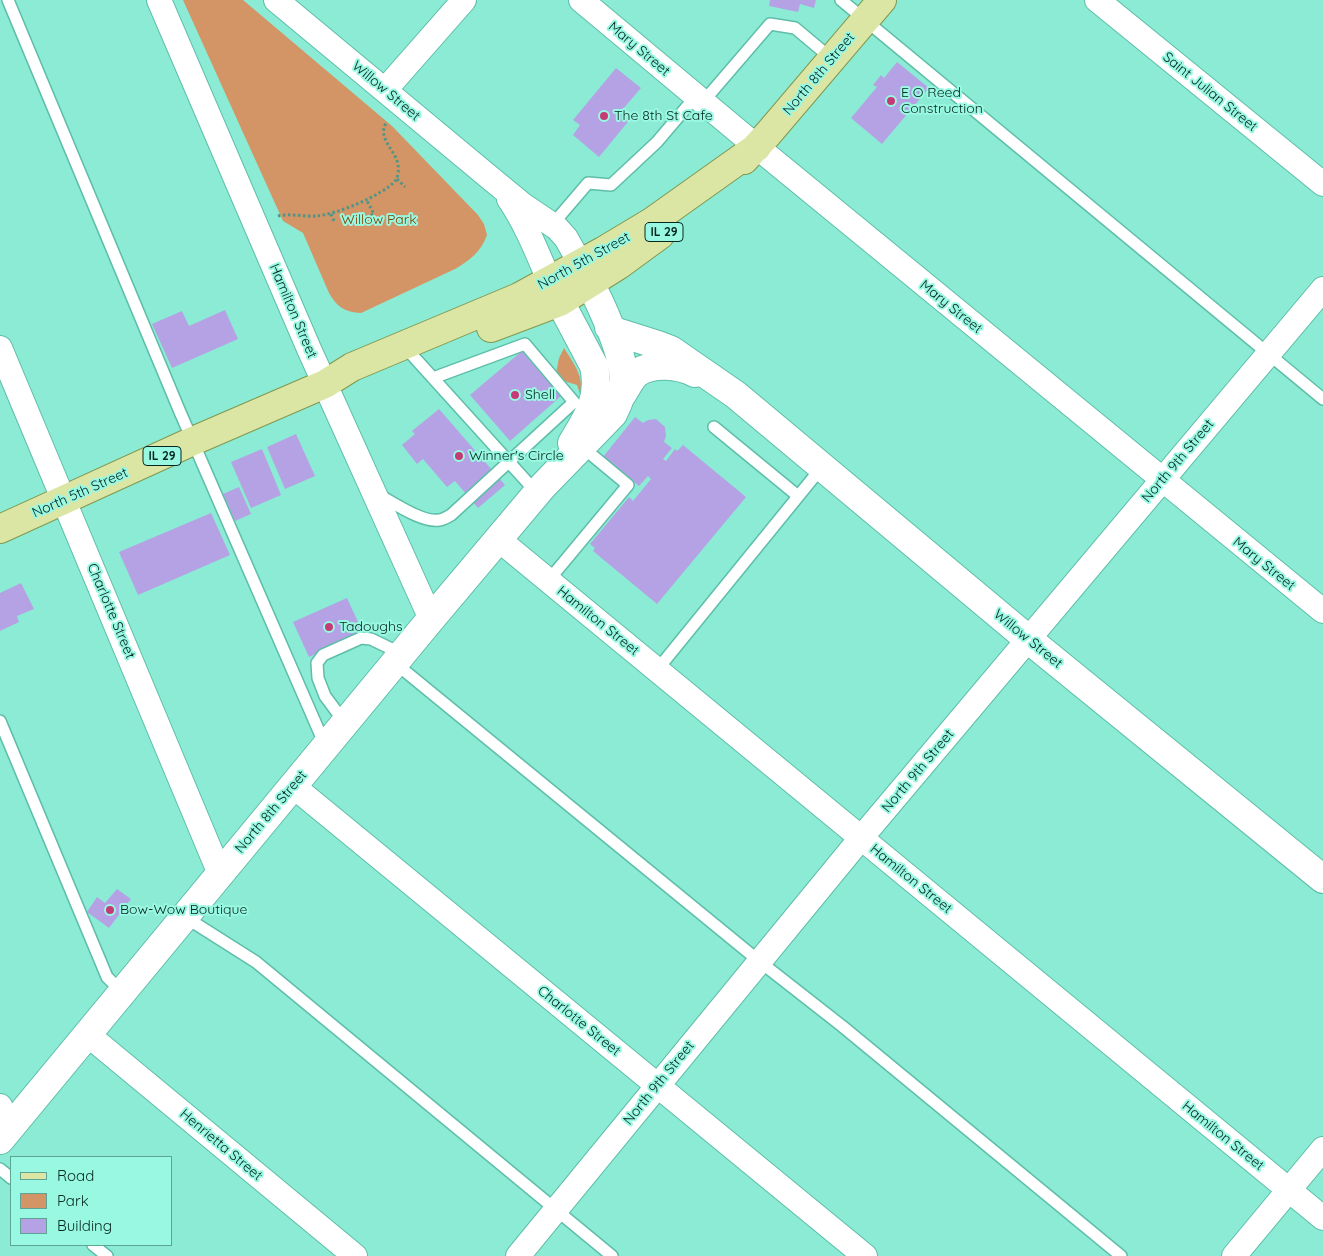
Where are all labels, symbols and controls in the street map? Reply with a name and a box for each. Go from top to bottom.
street label: Mary Street [605,18,673,80]
street label: North 8th Street [779,29,859,119]
street label: Saint Julian Street [1159,49,1261,135]
street label: Willow Street [348,58,424,124]
place label: E O Reed Construction [901,85,983,118]
marker: E O Reed Construction [885,95,897,107]
place label: The 8th St Cafe [614,108,713,124]
marker: The 8th St Cafe [598,110,610,122]
park label: Willow Park [341,212,417,228]
road number: IL 29 [645,222,683,242]
street label: North 5th Street [535,229,633,293]
street label: Hamilton Street [266,261,320,361]
street label: Mary Street [916,277,986,337]
place label: Shell [525,387,555,403]
marker: Shell [509,389,521,401]
street label: North 9th Street [1138,416,1218,506]
road number: IL 29 [143,446,181,466]
place label: Winner's Circle [469,448,564,464]
marker: Winner's Circle [453,450,465,462]
street label: North 5th Street [30,464,130,522]
street label: Mary Street [1229,534,1299,594]
street label: Charlotte Street [83,561,139,661]
street label: Hamilton Street [554,583,642,659]
street label: Willow Street [990,606,1066,672]
place label: Tadoughs [339,619,403,635]
marker: Tadoughs [323,621,335,633]
street label: North 9th Street [878,726,958,816]
street label: North 8th Street [231,767,311,857]
street label: Hamilton Street [867,841,955,917]
place label: Bow-Wow Boutique [120,902,247,918]
marker: Bow-Wow Boutique [104,904,116,916]
street label: Charlotte Street [534,982,624,1060]
street label: North 9th Street [620,1038,698,1128]
street label: Hamilton Street [1179,1098,1267,1174]
street label: Henrietta Street [176,1106,266,1184]
legend [10,1156,172,1246]
text: Road [57,1166,94,1185]
text: Park [57,1191,89,1210]
text: Building [57,1216,112,1235]

